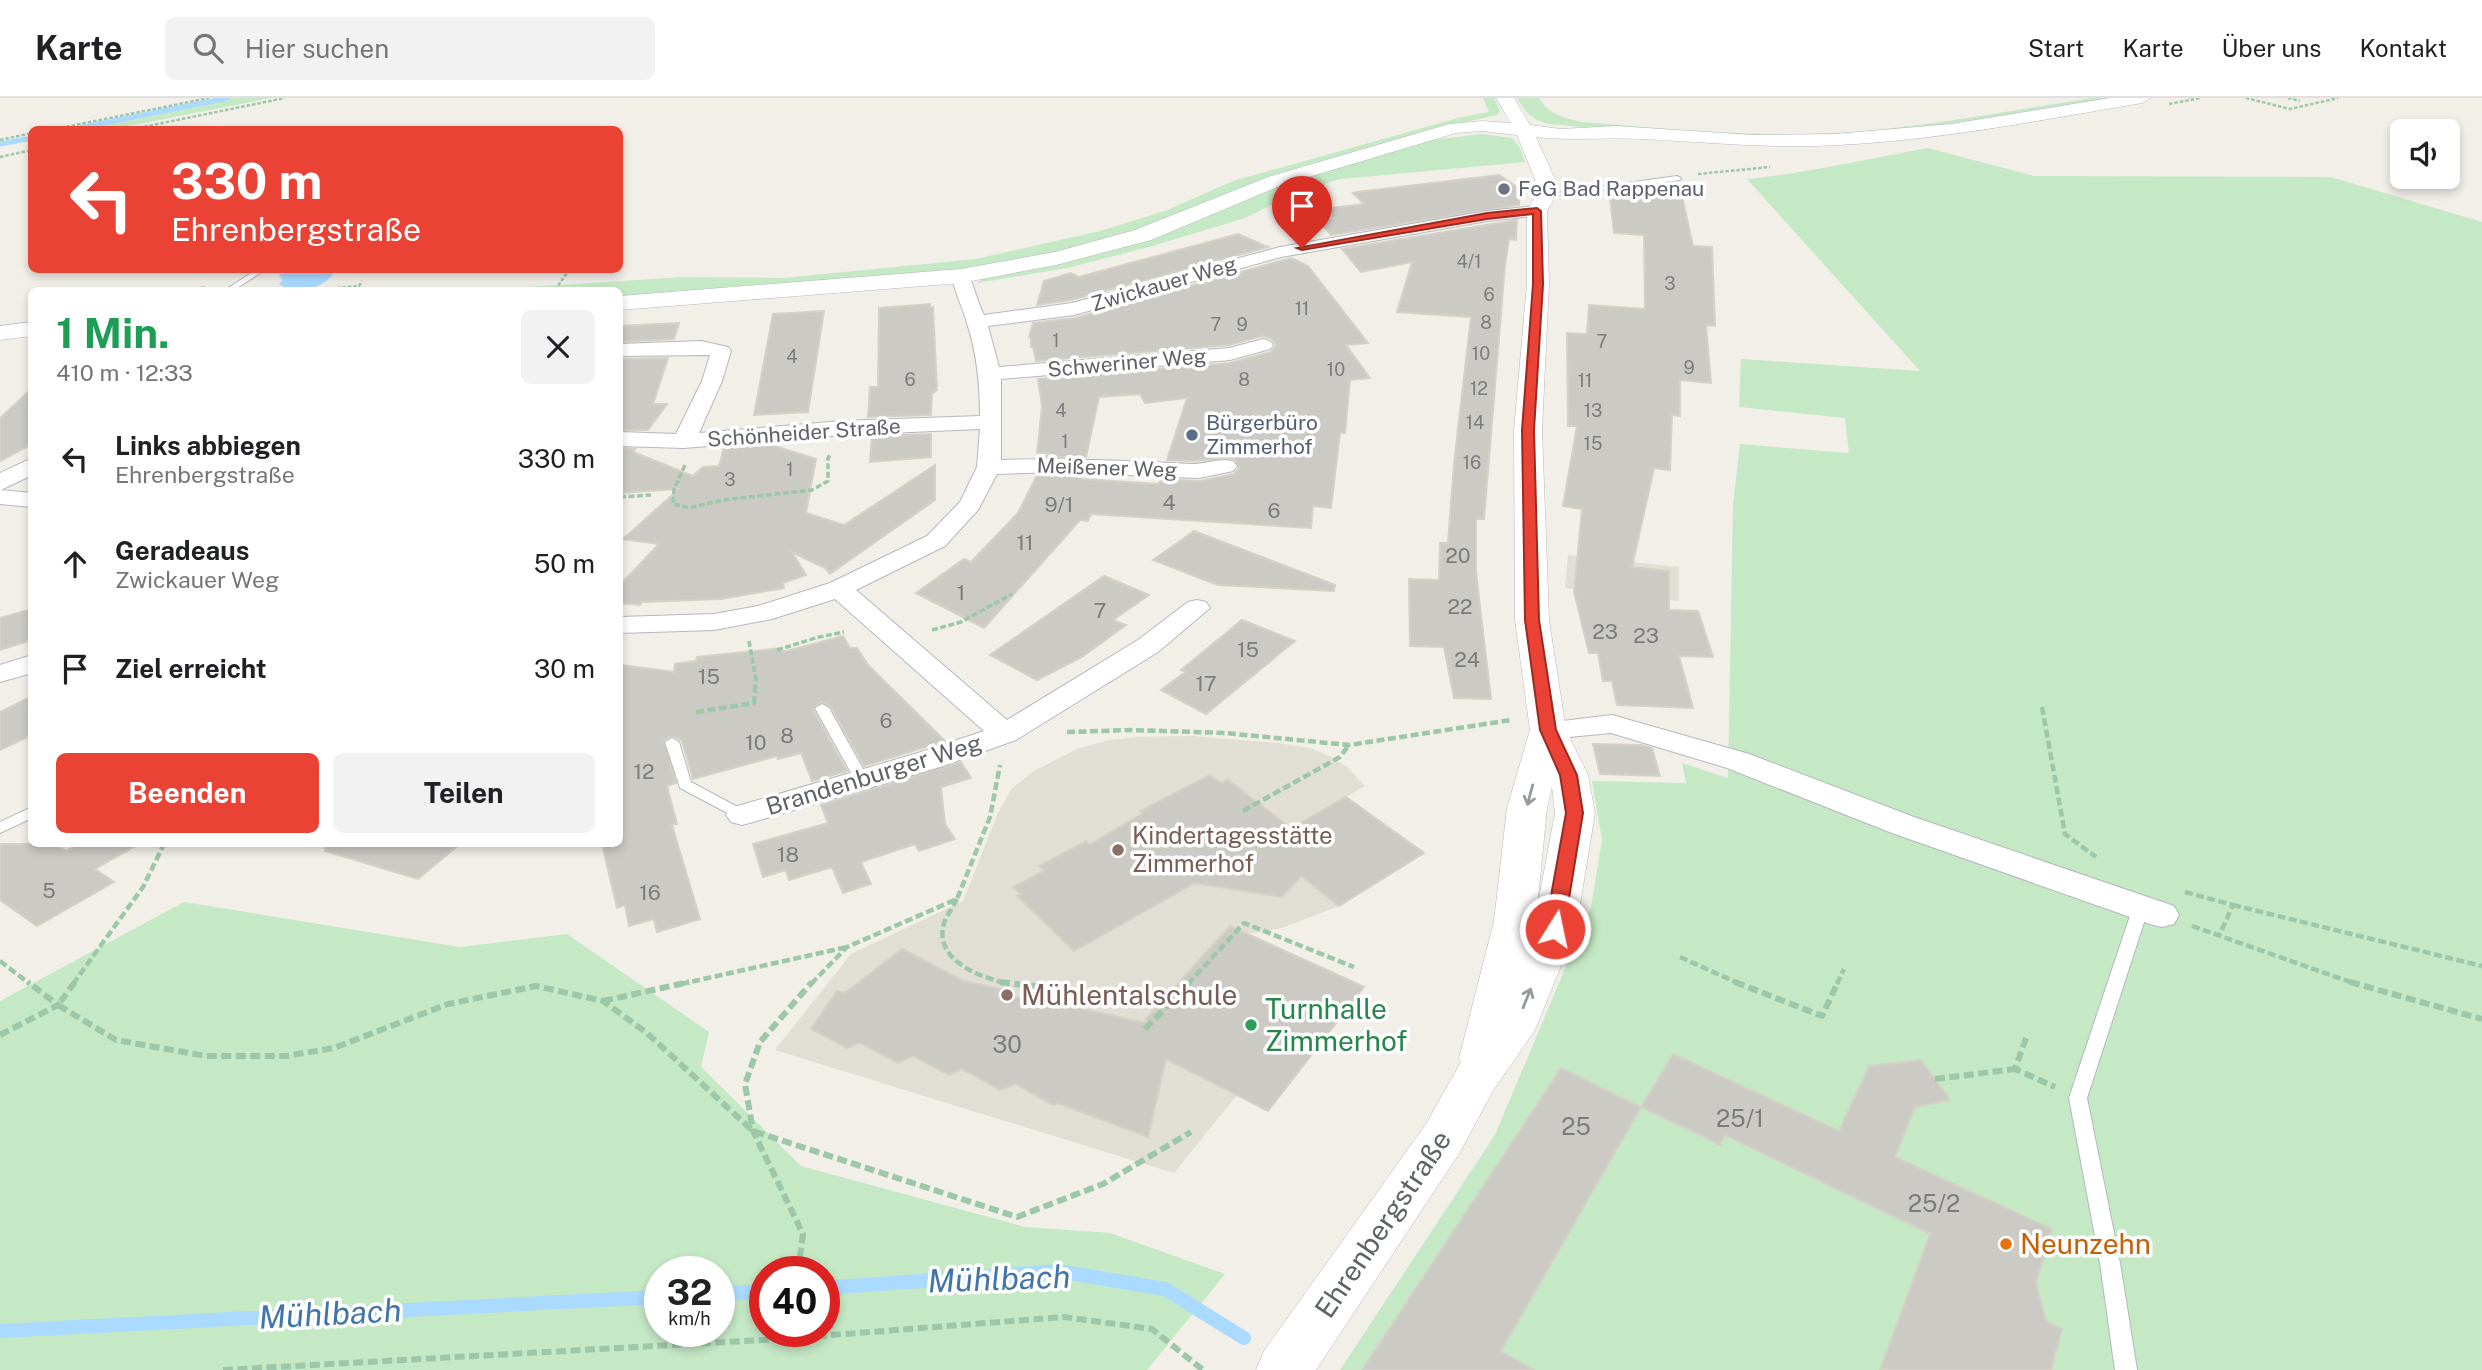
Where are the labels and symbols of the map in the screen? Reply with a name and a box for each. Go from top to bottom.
pin [1272,176,1332,248]
place label: FeG Bad Rappenau [1518,176,1704,201]
marker: FeG Bad Rappenau [1496,181,1512,197]
street label: Zwickauer Weg [1088,251,1239,316]
house number: 4/1 [1457,251,1481,272]
house number: 3 [1664,273,1676,294]
house number: 6 [1483,284,1495,305]
house number: 11 [1295,298,1309,319]
house number: 8 [1480,312,1492,333]
house number: 7 [1211,314,1221,335]
house number: 9 [1236,314,1248,335]
house number: 1 [1052,330,1060,351]
house number: 7 [1597,331,1607,352]
street label: Schweriner Weg [1046,343,1208,382]
house number: 10 [1472,343,1490,364]
house number: 4 [786,346,798,367]
house number: 9 [1683,357,1695,378]
house number: 10 [1327,359,1345,380]
house number: 6 [904,369,916,390]
house number: 8 [1238,369,1250,390]
house number: 11 [1578,370,1592,391]
house number: 12 [1470,378,1488,399]
house number: 4 [1055,400,1067,421]
house number: 13 [1584,400,1602,421]
place label: Bürgerbüro Zimmerhof [1206,410,1318,459]
house number: 14 [1466,412,1484,433]
street label: Schönheider Straße [706,413,902,452]
marker: Bürgerbüro Zimmerhof [1184,427,1200,443]
house number: 1 [1061,431,1069,452]
house number: 15 [1584,433,1602,454]
house number: 16 [1463,452,1481,473]
street label: Meißener Weg [1036,453,1178,482]
house number: 1 [786,459,794,480]
house number: 3 [724,469,736,490]
house number: 4 [1162,490,1176,515]
house number: 9/1 [1044,492,1074,517]
house number: 6 [1267,498,1281,523]
house number: 11 [1016,530,1034,555]
house number: 20 [1445,543,1471,568]
house number: 1 [957,580,965,605]
house number: 22 [1447,594,1473,619]
house number: 7 [1094,598,1106,623]
house number: 23 [1592,619,1618,644]
house number: 23 [1633,623,1659,648]
house number: 15 [1237,637,1259,662]
house number: 24 [1454,647,1480,672]
house number: 15 [698,664,720,689]
house number: 17 [1195,671,1217,696]
house number: 6 [879,708,893,733]
house number: 8 [780,723,794,748]
street label: Brandenburger Weg [762,728,985,820]
house number: 10 [745,730,767,755]
house number: 12 [633,759,655,784]
one-way arrow [1523,783,1536,806]
place label: Kindertagesstätte Zimmerhof [1132,821,1333,877]
house number: 18 [777,842,799,867]
marker: Kindertagesstätte Zimmerhof [1110,842,1126,858]
house number: 5 [42,878,56,903]
house number: 16 [639,880,661,905]
position arrow [1518,892,1592,966]
place label: Mühlentalschule [1021,978,1237,1011]
marker: Mühlentalschule [999,987,1015,1003]
one-way arrow [1521,987,1534,1009]
place label: Turnhalle Zimmerhof [1265,992,1407,1057]
marker: Turnhalle Zimmerhof [1243,1017,1259,1033]
house number: 30 [992,1030,1022,1058]
house number: 25/1 [1716,1104,1764,1132]
house number: 25 [1561,1112,1591,1140]
street label: Ehrenbergstraße [1308,1124,1457,1324]
house number: 25/2 [1908,1189,1960,1217]
place label: Neunzehn [2020,1227,2151,1260]
marker: Neunzehn [1998,1236,2014,1252]
speed limit sign: 40 [749,1256,840,1347]
water label: Mühlbach [927,1258,1071,1299]
water label: Mühlbach [258,1291,402,1336]

